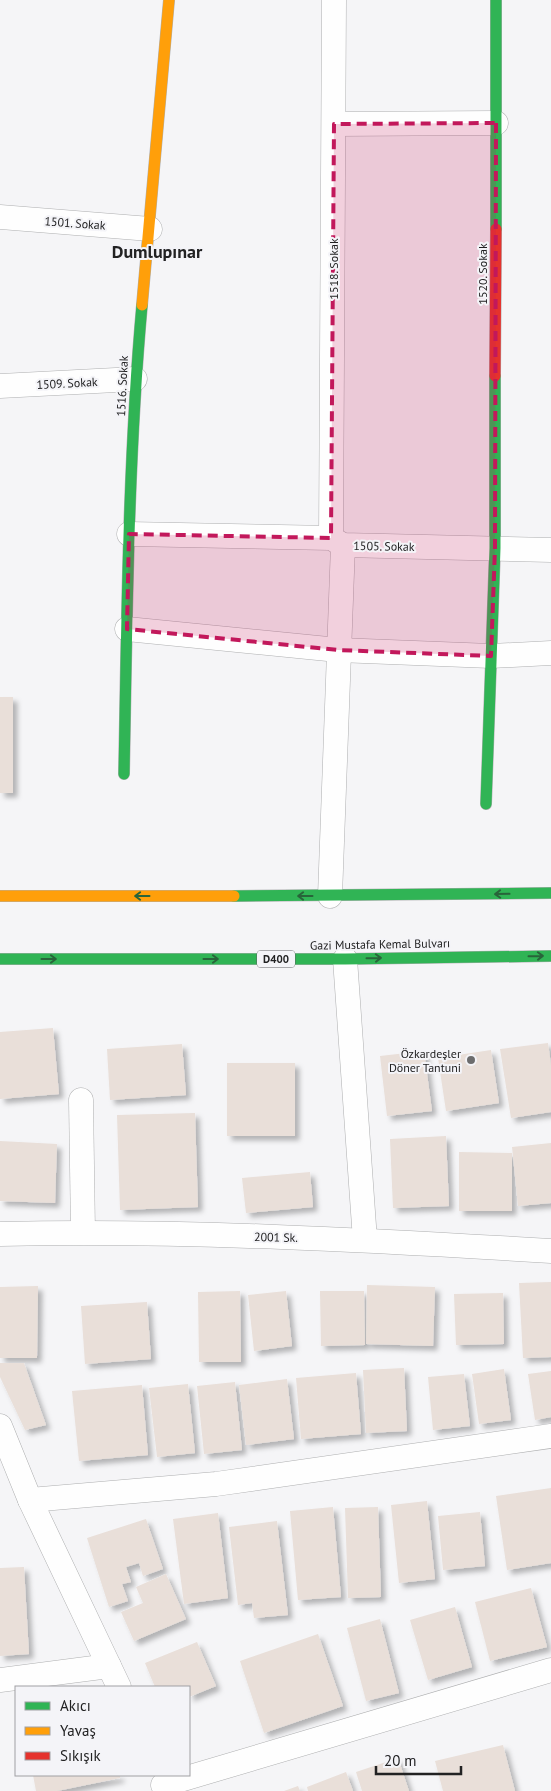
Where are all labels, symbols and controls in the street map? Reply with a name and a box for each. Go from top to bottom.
street label: 1501. Sokak [44,213,106,233]
street label: 1518. Sokak [326,238,341,300]
district label: Dumlupınar [112,240,203,263]
street label: 1520. Sokak [475,243,490,305]
street label: 1516. Sokak [113,355,131,417]
street label: 1509. Sokak [36,374,98,392]
street label: 1505. Sokak [353,538,415,554]
one-way arrow [495,889,511,899]
one-way arrow [135,891,151,901]
one-way arrow [297,891,314,901]
street label: Gazi Mustafa Kemal Bulvarı [310,935,450,953]
road number: D400 [257,951,295,968]
one-way arrow [528,951,544,961]
one-way arrow [40,954,56,964]
one-way arrow [202,954,219,964]
one-way arrow [365,954,381,963]
place label: Özkardeşler Döner Tantuni [389,1046,461,1075]
marker: Özkardeşler Döner Tantuni [465,1054,477,1066]
street label: 2001 Sk. [254,1229,298,1245]
legend [15,1686,190,1776]
text: Akıcı [60,1696,91,1715]
text: Yavaş [60,1721,96,1740]
scale bar [376,1744,461,1776]
text: Sıkışık [60,1746,102,1765]
text: 20 m [384,1751,417,1770]

